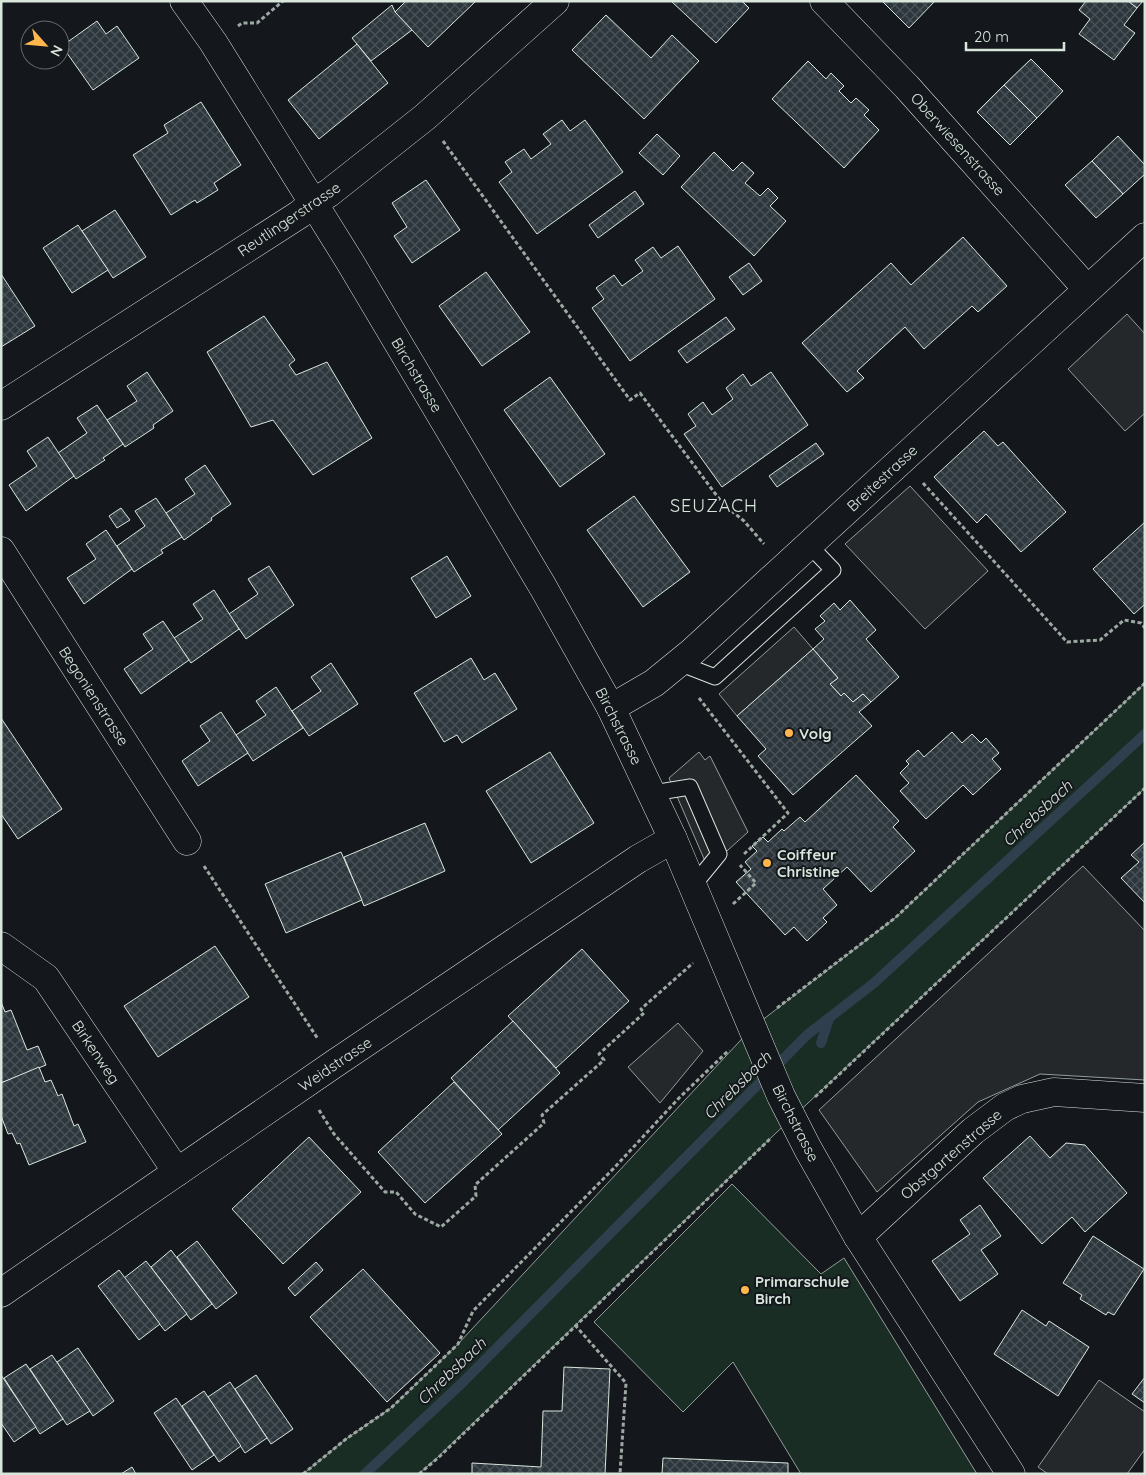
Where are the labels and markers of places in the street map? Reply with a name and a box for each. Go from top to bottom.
place label: Volg [799,724,832,743]
marker: Volg [783,727,795,739]
place label: Coiffeur Christine [777,845,840,881]
marker: Coiffeur Christine [761,857,773,869]
place label: Primarschule Birch [755,1272,849,1308]
marker: Primarschule Birch [739,1284,751,1296]

